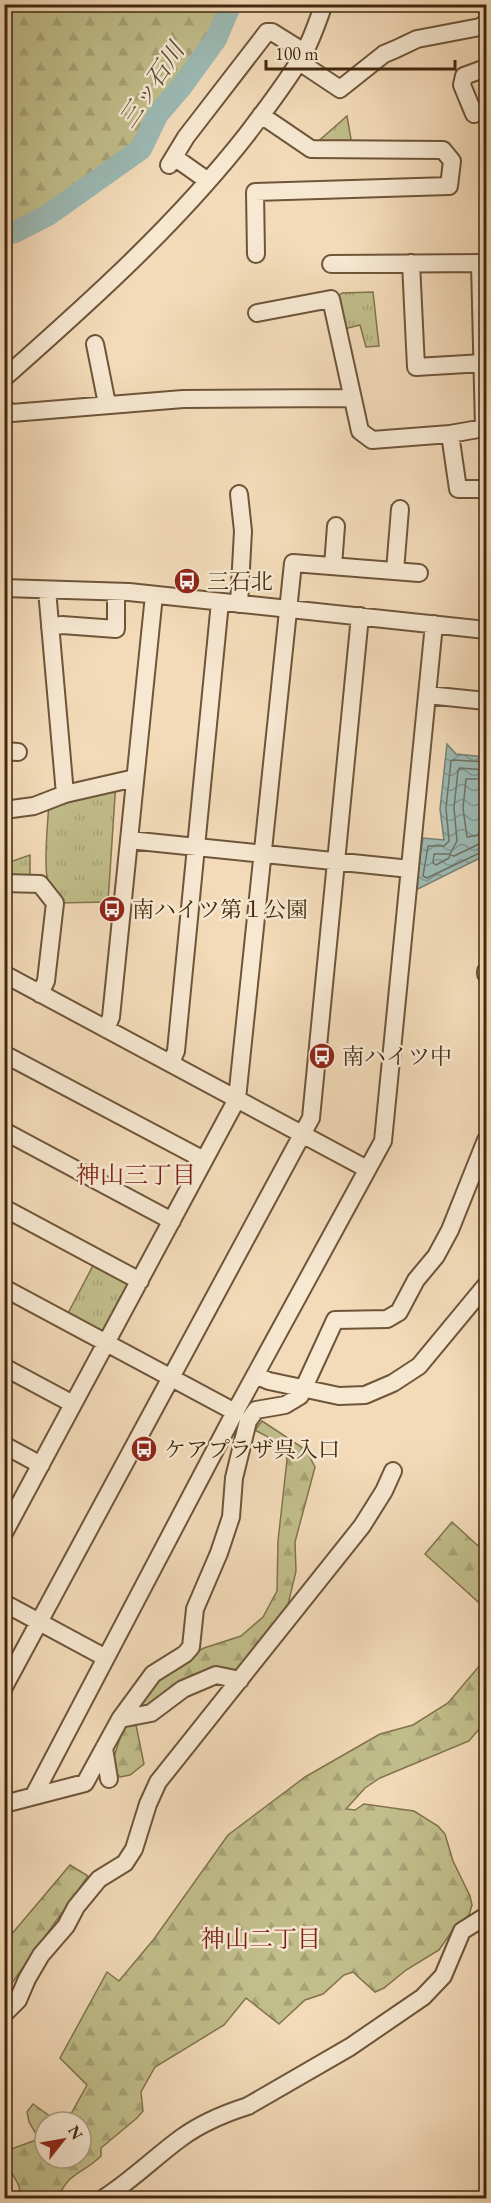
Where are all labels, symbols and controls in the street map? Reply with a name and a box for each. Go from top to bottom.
scale bar [266,33,455,71]
water label: 三ッ石川 [111,34,192,133]
text: 100 m [275,42,319,65]
bus stop icon: 三石北 [172,566,202,596]
place label: 三石北 [207,567,273,596]
bus stop icon: 南ハイツ第１公園 [97,894,127,924]
place label: 南ハイツ第１公園 [132,895,308,924]
bus stop icon: 南ハイツ中 [307,1041,337,1071]
place label: 南ハイツ中 [342,1042,452,1071]
district label: 神山三丁目 [76,1159,196,1190]
bus stop icon: ケアプラザ呉入口 [129,1434,159,1464]
place label: ケアプラザ呉入口 [164,1435,340,1464]
district label: 神山二丁目 [201,1923,321,1954]
north arrow [33,2110,93,2170]
text: N [63,2122,88,2144]

